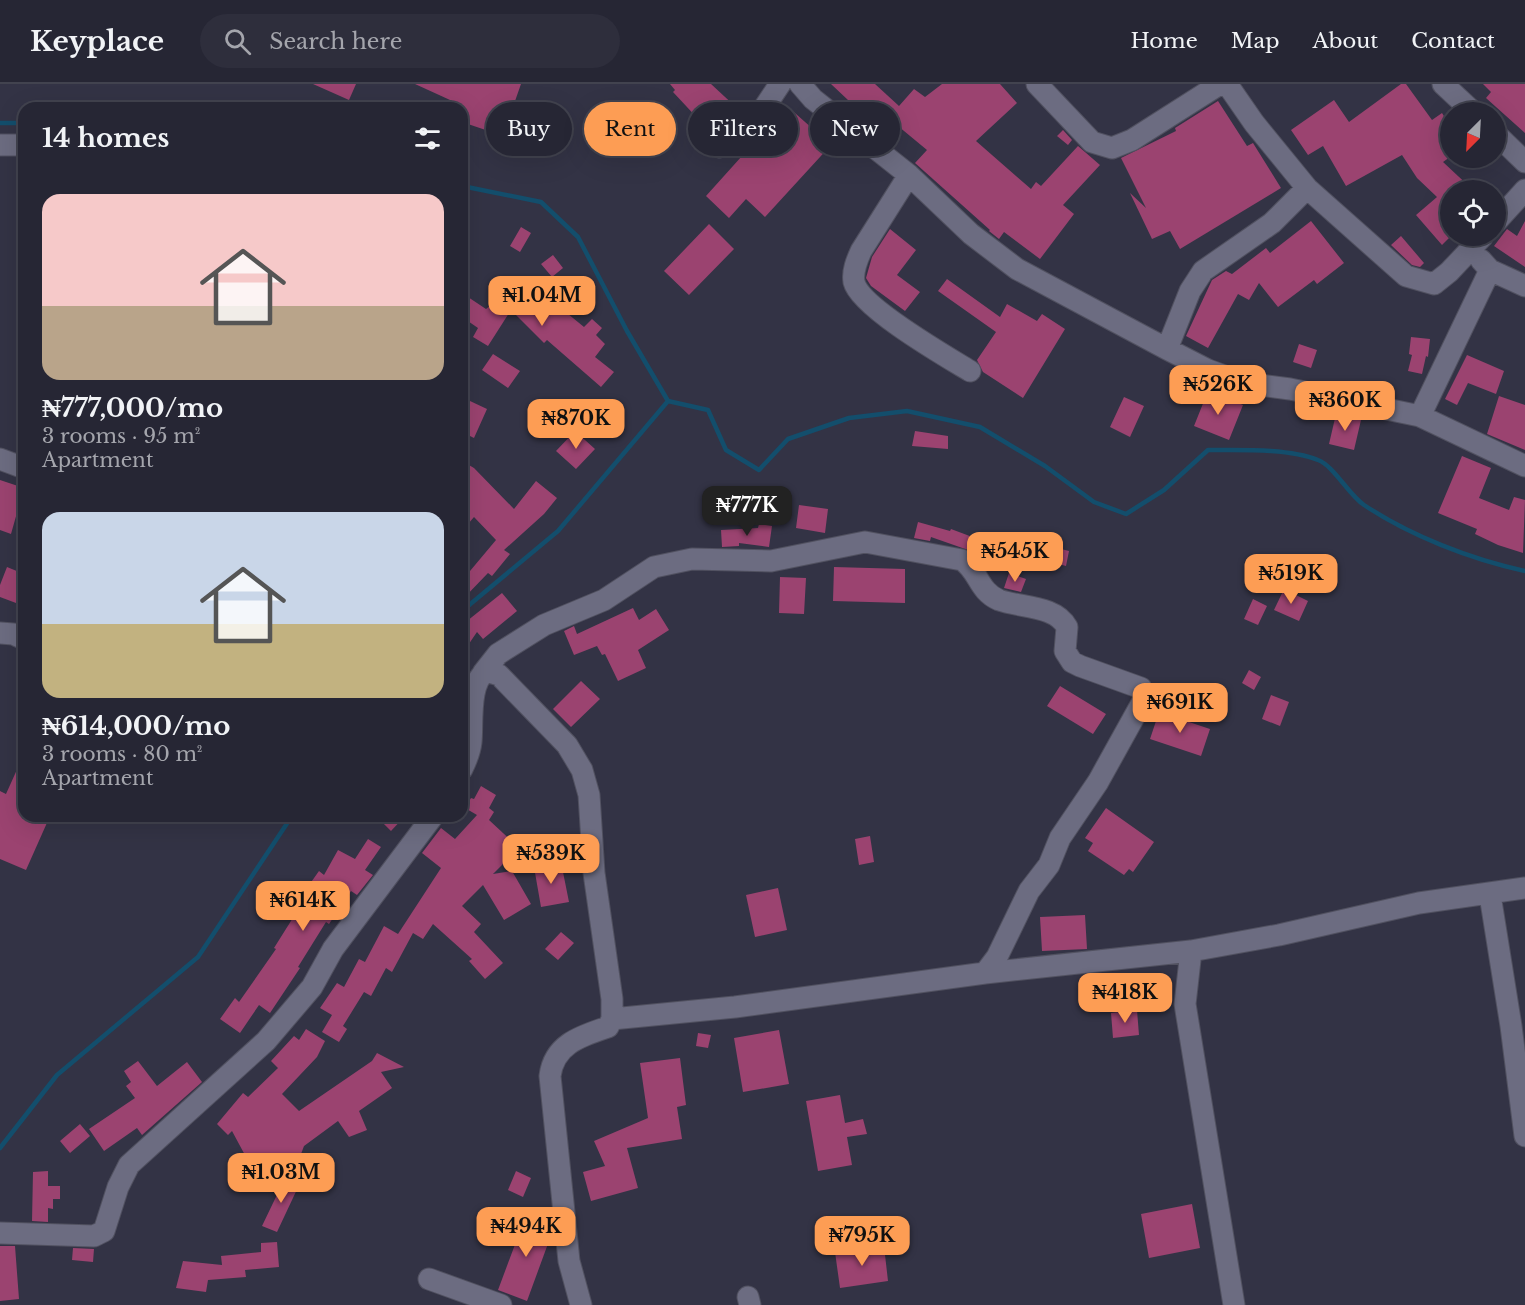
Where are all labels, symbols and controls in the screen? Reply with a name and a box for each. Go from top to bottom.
search box [200,14,620,68]
text: Keyplace [30,24,164,59]
icon: search [221,25,254,58]
text: Search here [269,28,402,55]
text: Home [1131,28,1198,54]
text: Map [1231,28,1279,54]
text: About [1312,28,1378,54]
text: Contact [1411,28,1495,54]
chip: Buy [486,102,572,156]
chip: Rent [584,102,676,156]
chip: Filters [688,102,798,156]
chip: New [810,102,900,156]
north arrow [1440,102,1506,168]
map controls [1440,102,1506,246]
text: 14 homes [42,122,169,154]
icon: filters [411,122,444,155]
button: locate [1440,180,1506,246]
icon: home [189,233,297,341]
pin: ₦1.04M [493,276,591,327]
text: ₦1.04M [502,283,582,307]
pin: ₦526K [1176,365,1260,416]
text: ₦526K [1183,372,1253,396]
pin: ₦360K [1303,381,1387,432]
text: ₦360K [1309,388,1381,412]
text: ₦777,000/mo [42,392,223,424]
pin: ₦870K [534,399,618,450]
text: ₦870K [541,406,611,430]
text: 3 rooms · 95 m² [42,424,200,448]
text: Apartment [42,448,153,472]
pin: ₦777K [705,486,789,537]
text: ₦777K [716,493,778,517]
pin: ₦545K [973,532,1057,583]
text: ₦545K [981,539,1049,563]
icon: home [189,551,297,659]
pin: ₦519K [1249,554,1333,605]
text: ₦519K [1259,561,1323,585]
pin: ₦691K [1138,683,1222,734]
text: ₦691K [1147,690,1213,714]
text: ₦614,000/mo [42,710,230,742]
text: 3 rooms · 80 m² [42,742,203,766]
text: Apartment [42,766,153,790]
pin: ₦539K [509,834,593,885]
text: ₦539K [516,841,586,865]
pin: ₦614K [261,881,345,932]
text: ₦614K [270,888,336,912]
pin: ₦418K [1083,973,1167,1024]
text: ₦418K [1092,980,1158,1004]
pin: ₦1.03M [232,1153,330,1204]
text: ₦1.03M [242,1160,320,1184]
pin: ₦494K [484,1207,568,1258]
text: ₦494K [491,1214,561,1238]
pin: ₦795K [820,1216,904,1267]
text: ₦795K [829,1223,895,1247]

